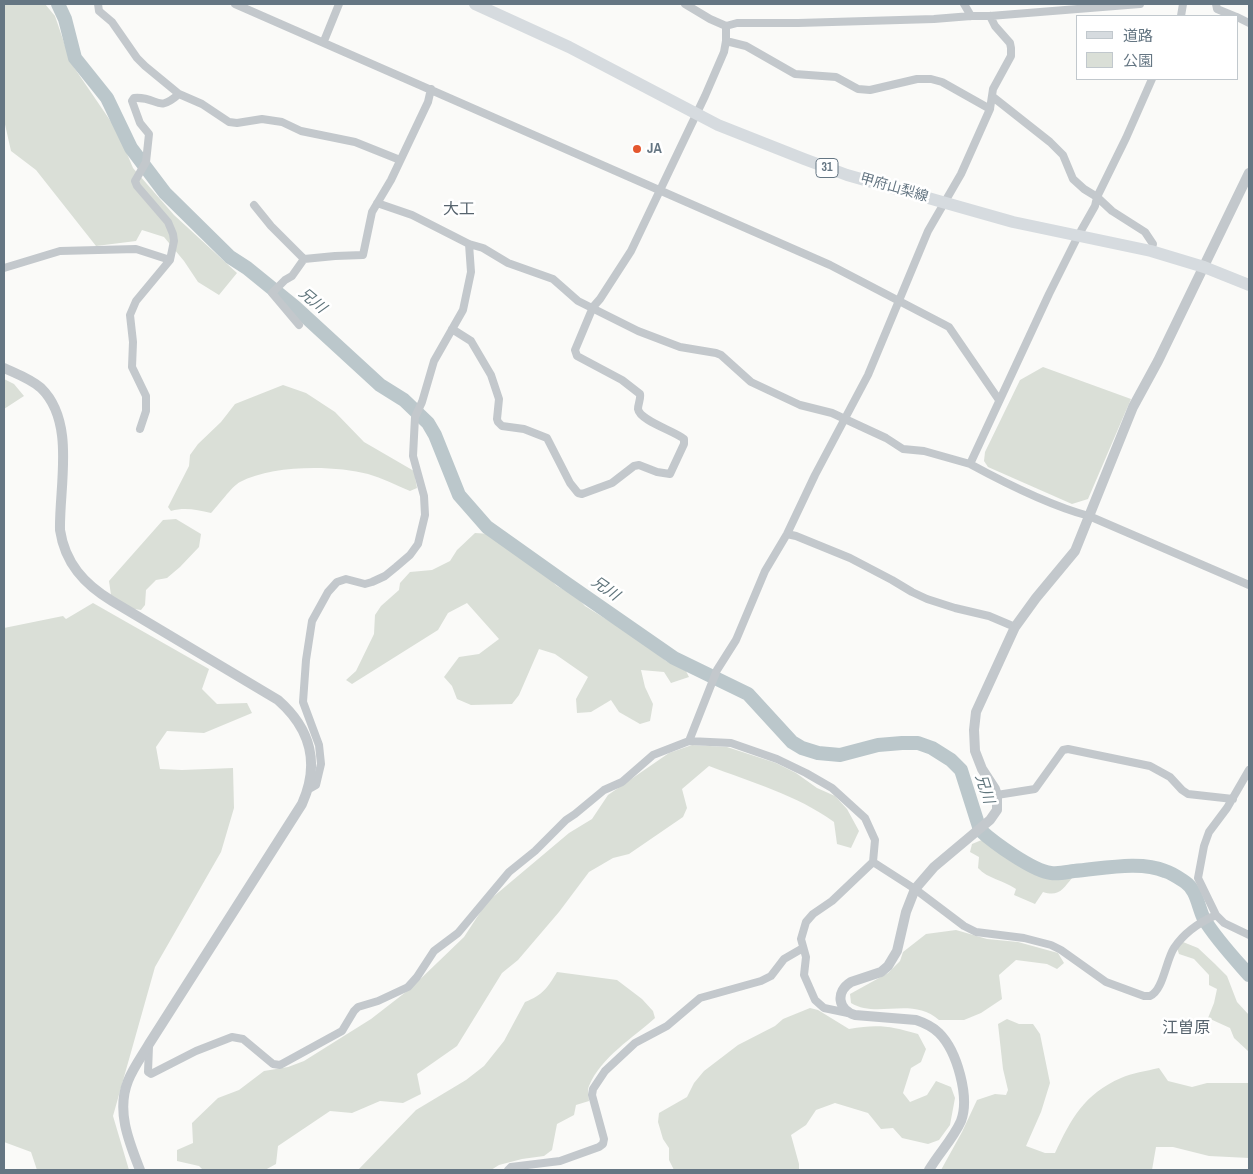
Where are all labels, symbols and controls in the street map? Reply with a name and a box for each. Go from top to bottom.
legend [1076,15,1238,80]
text: 道路 [1123,25,1153,46]
text: 公園 [1123,50,1153,71]
place label: JA [647,141,662,157]
marker: JA [631,143,643,155]
road number: 31 [816,158,838,178]
street label: 甲府山梨線 [858,170,930,206]
district label: 大工 [443,200,475,220]
water label: 兄川 [295,284,329,318]
water label: 兄川 [588,573,622,605]
water label: 兄川 [971,772,997,806]
district label: 江曽原 [1162,1019,1210,1039]

